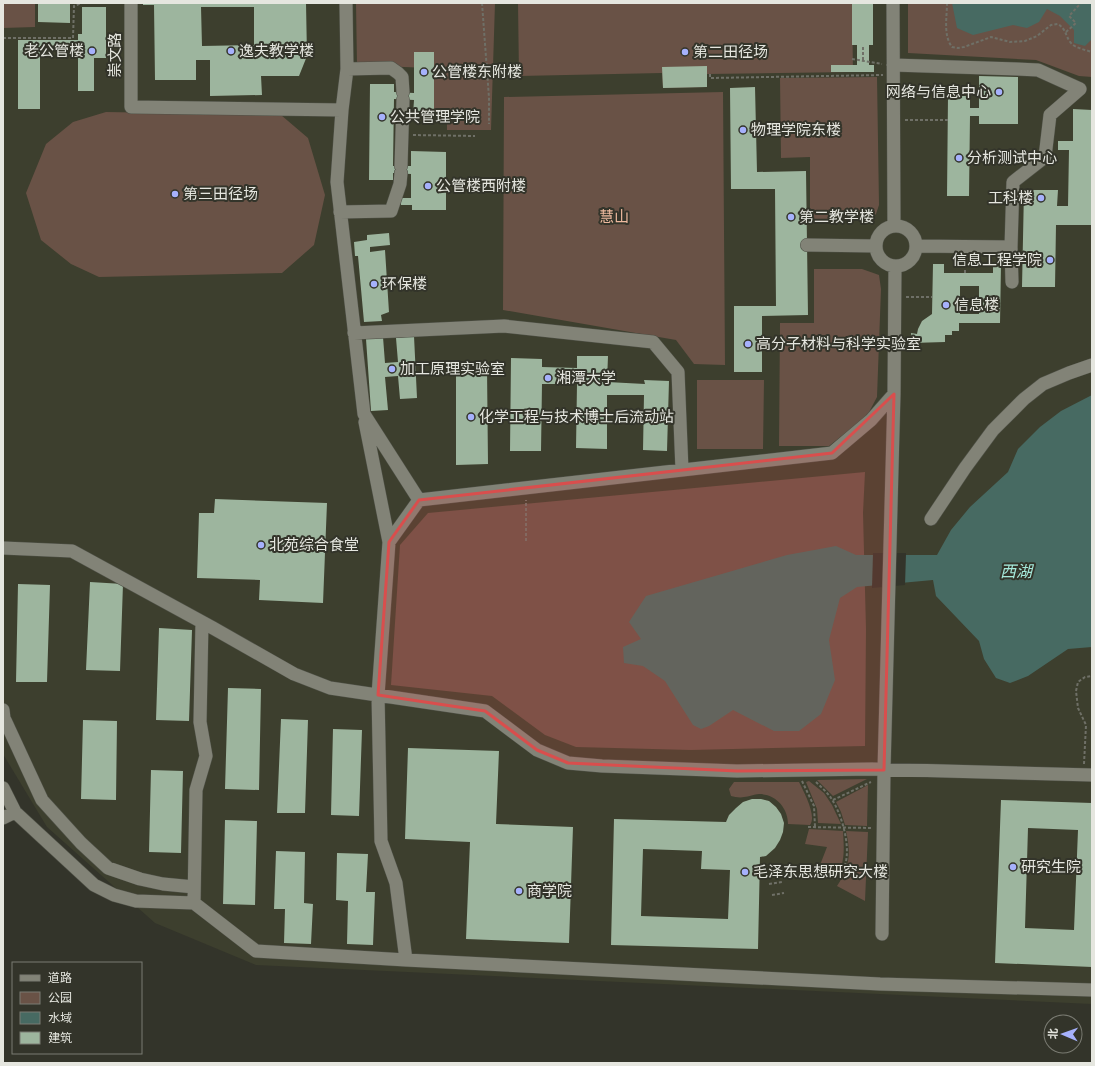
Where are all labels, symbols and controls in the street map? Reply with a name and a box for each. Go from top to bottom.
street label: 崇文路 [107,32,123,78]
place label: 老公管楼 [24,43,84,59]
place label: 逸夫教学楼 [239,43,314,59]
place label: 第二田径场 [693,44,768,60]
marker: 老公管楼 [87,46,97,56]
marker: 逸夫教学楼 [226,46,236,56]
marker: 第二田径场 [680,47,690,57]
place label: 公管楼东附楼 [432,63,522,80]
marker: 公管楼东附楼 [419,67,429,77]
place label: 网络与信息中心 [886,84,991,100]
marker: 网络与信息中心 [994,87,1004,97]
place label: 公共管理学院 [390,109,480,125]
marker: 公共管理学院 [377,112,387,122]
place label: 物理学院东楼 [751,122,841,138]
marker: 物理学院东楼 [738,125,748,135]
place label: 分析测试中心 [967,149,1057,166]
marker: 分析测试中心 [954,153,964,163]
place label: 公管楼西附楼 [436,177,526,194]
marker: 公管楼西附楼 [423,181,433,191]
place label: 第三田径场 [183,186,258,202]
marker: 第三田径场 [170,189,180,199]
place label: 工科楼 [988,190,1033,206]
marker: 工科楼 [1036,193,1046,203]
park label: 慧山 [599,209,629,225]
place label: 第二教学楼 [799,209,874,225]
marker: 第二教学楼 [786,212,796,222]
place label: 信息工程学院 [952,252,1042,268]
marker: 信息工程学院 [1045,255,1055,265]
place label: 环保楼 [382,276,427,292]
marker: 环保楼 [369,279,379,289]
place label: 信息楼 [954,297,999,313]
marker: 信息楼 [941,300,951,310]
place label: 高分子材料与科学实验室 [756,335,921,352]
marker: 高分子材料与科学实验室 [743,339,753,349]
place label: 加工原理实验室 [400,361,505,377]
marker: 加工原理实验室 [387,364,397,374]
place label: 湘潭大学 [556,370,616,386]
marker: 湘潭大学 [543,373,553,383]
place label: 化学工程与技术博士后流动站 [479,408,674,425]
marker: 化学工程与技术博士后流动站 [466,412,476,422]
place label: 北苑综合食堂 [269,536,359,553]
marker: 北苑综合食堂 [256,540,266,550]
water label: 西湖 [1000,563,1035,580]
place label: 研究生院 [1021,859,1081,875]
marker: 研究生院 [1008,862,1018,872]
place label: 毛泽东思想研究大楼 [753,864,888,880]
marker: 毛泽东思想研究大楼 [740,867,750,877]
place label: 商学院 [527,883,572,899]
marker: 商学院 [514,886,524,896]
legend [12,962,142,1054]
text: 道路 [48,971,72,984]
text: 公园 [48,992,72,1004]
text: 水域 [48,1012,72,1024]
north arrow [1043,1014,1083,1054]
text: 北 [1048,1028,1059,1039]
text: 建筑 [48,1031,72,1044]

